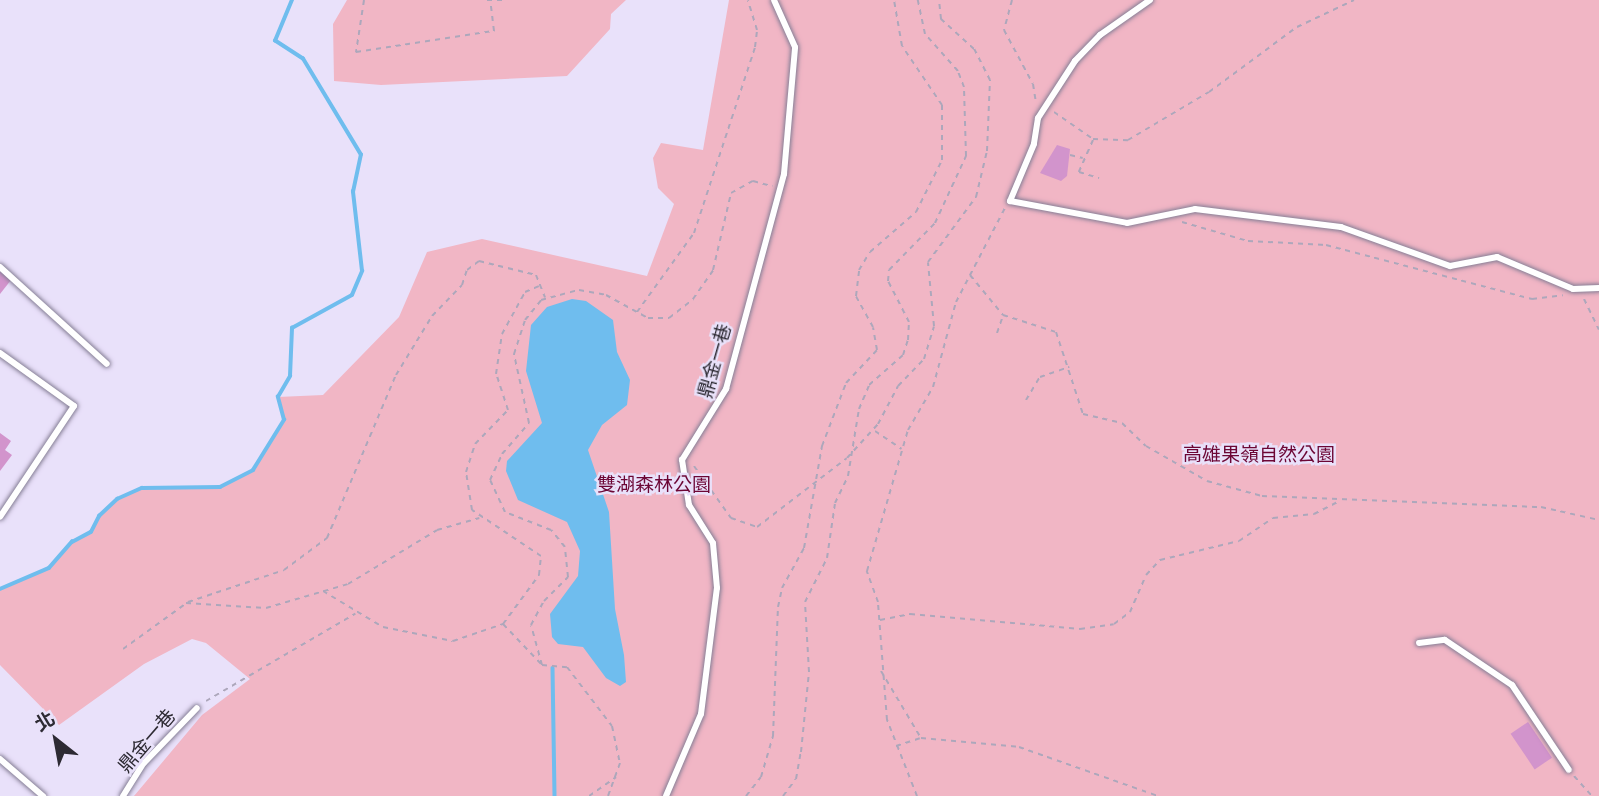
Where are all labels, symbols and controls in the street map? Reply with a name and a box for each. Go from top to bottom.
street label: 鼎金一巷 [694,321,736,401]
park label: 高雄果嶺自然公園 [1183,444,1335,466]
park label: 雙湖森林公園 [597,474,711,496]
north arrow [21,705,91,775]
street label: 鼎金一巷 [113,705,181,777]
text: 北 [31,708,58,735]

